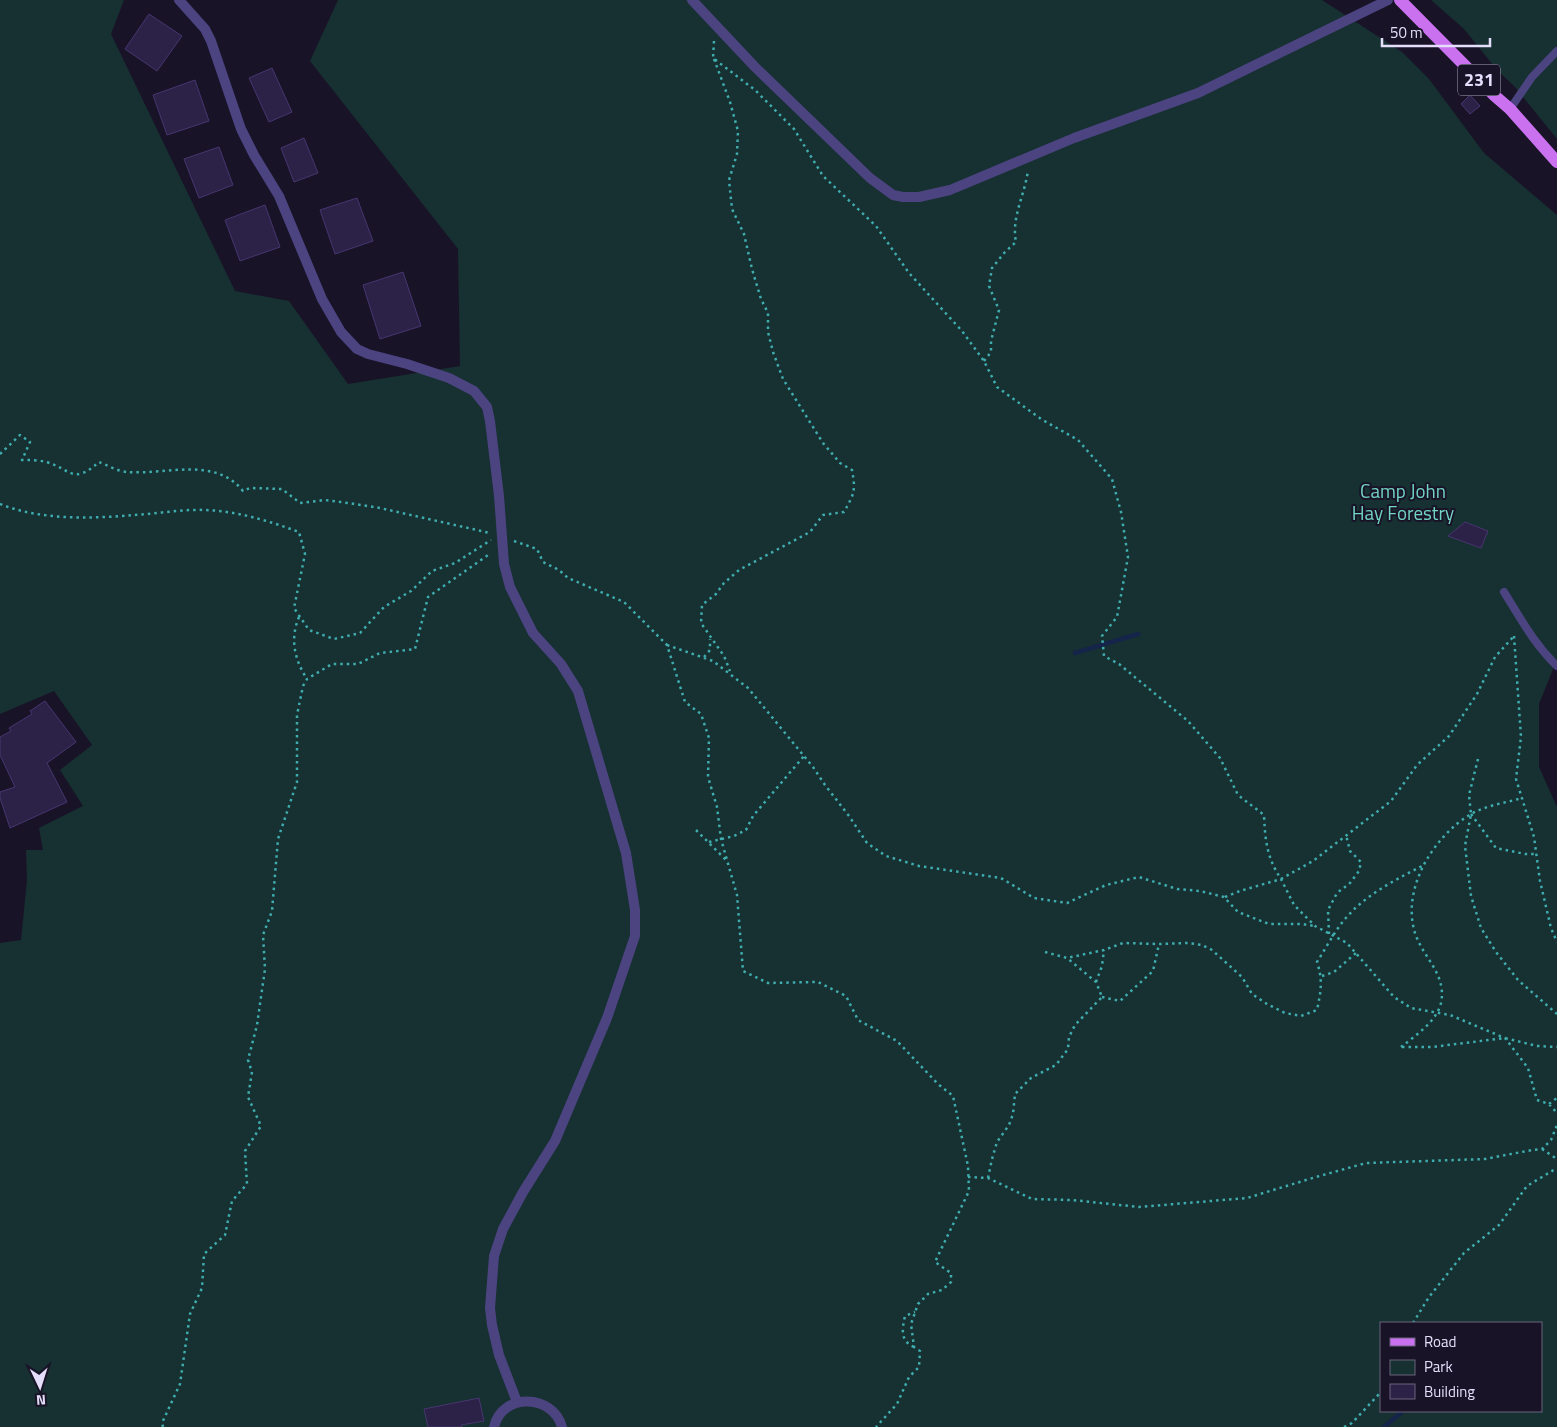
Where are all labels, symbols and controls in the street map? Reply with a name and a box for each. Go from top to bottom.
scale bar [1382,15,1490,47]
text: 50 m [1390,21,1423,44]
road number: 231 [1458,64,1500,96]
park label: Camp John Hay Forestry [1352,476,1454,527]
legend [1380,1322,1542,1412]
text: Road [1424,1330,1456,1353]
text: Park [1424,1355,1453,1378]
north arrow [15,1362,65,1412]
text: Building [1424,1380,1475,1403]
text: N [35,1390,47,1411]

